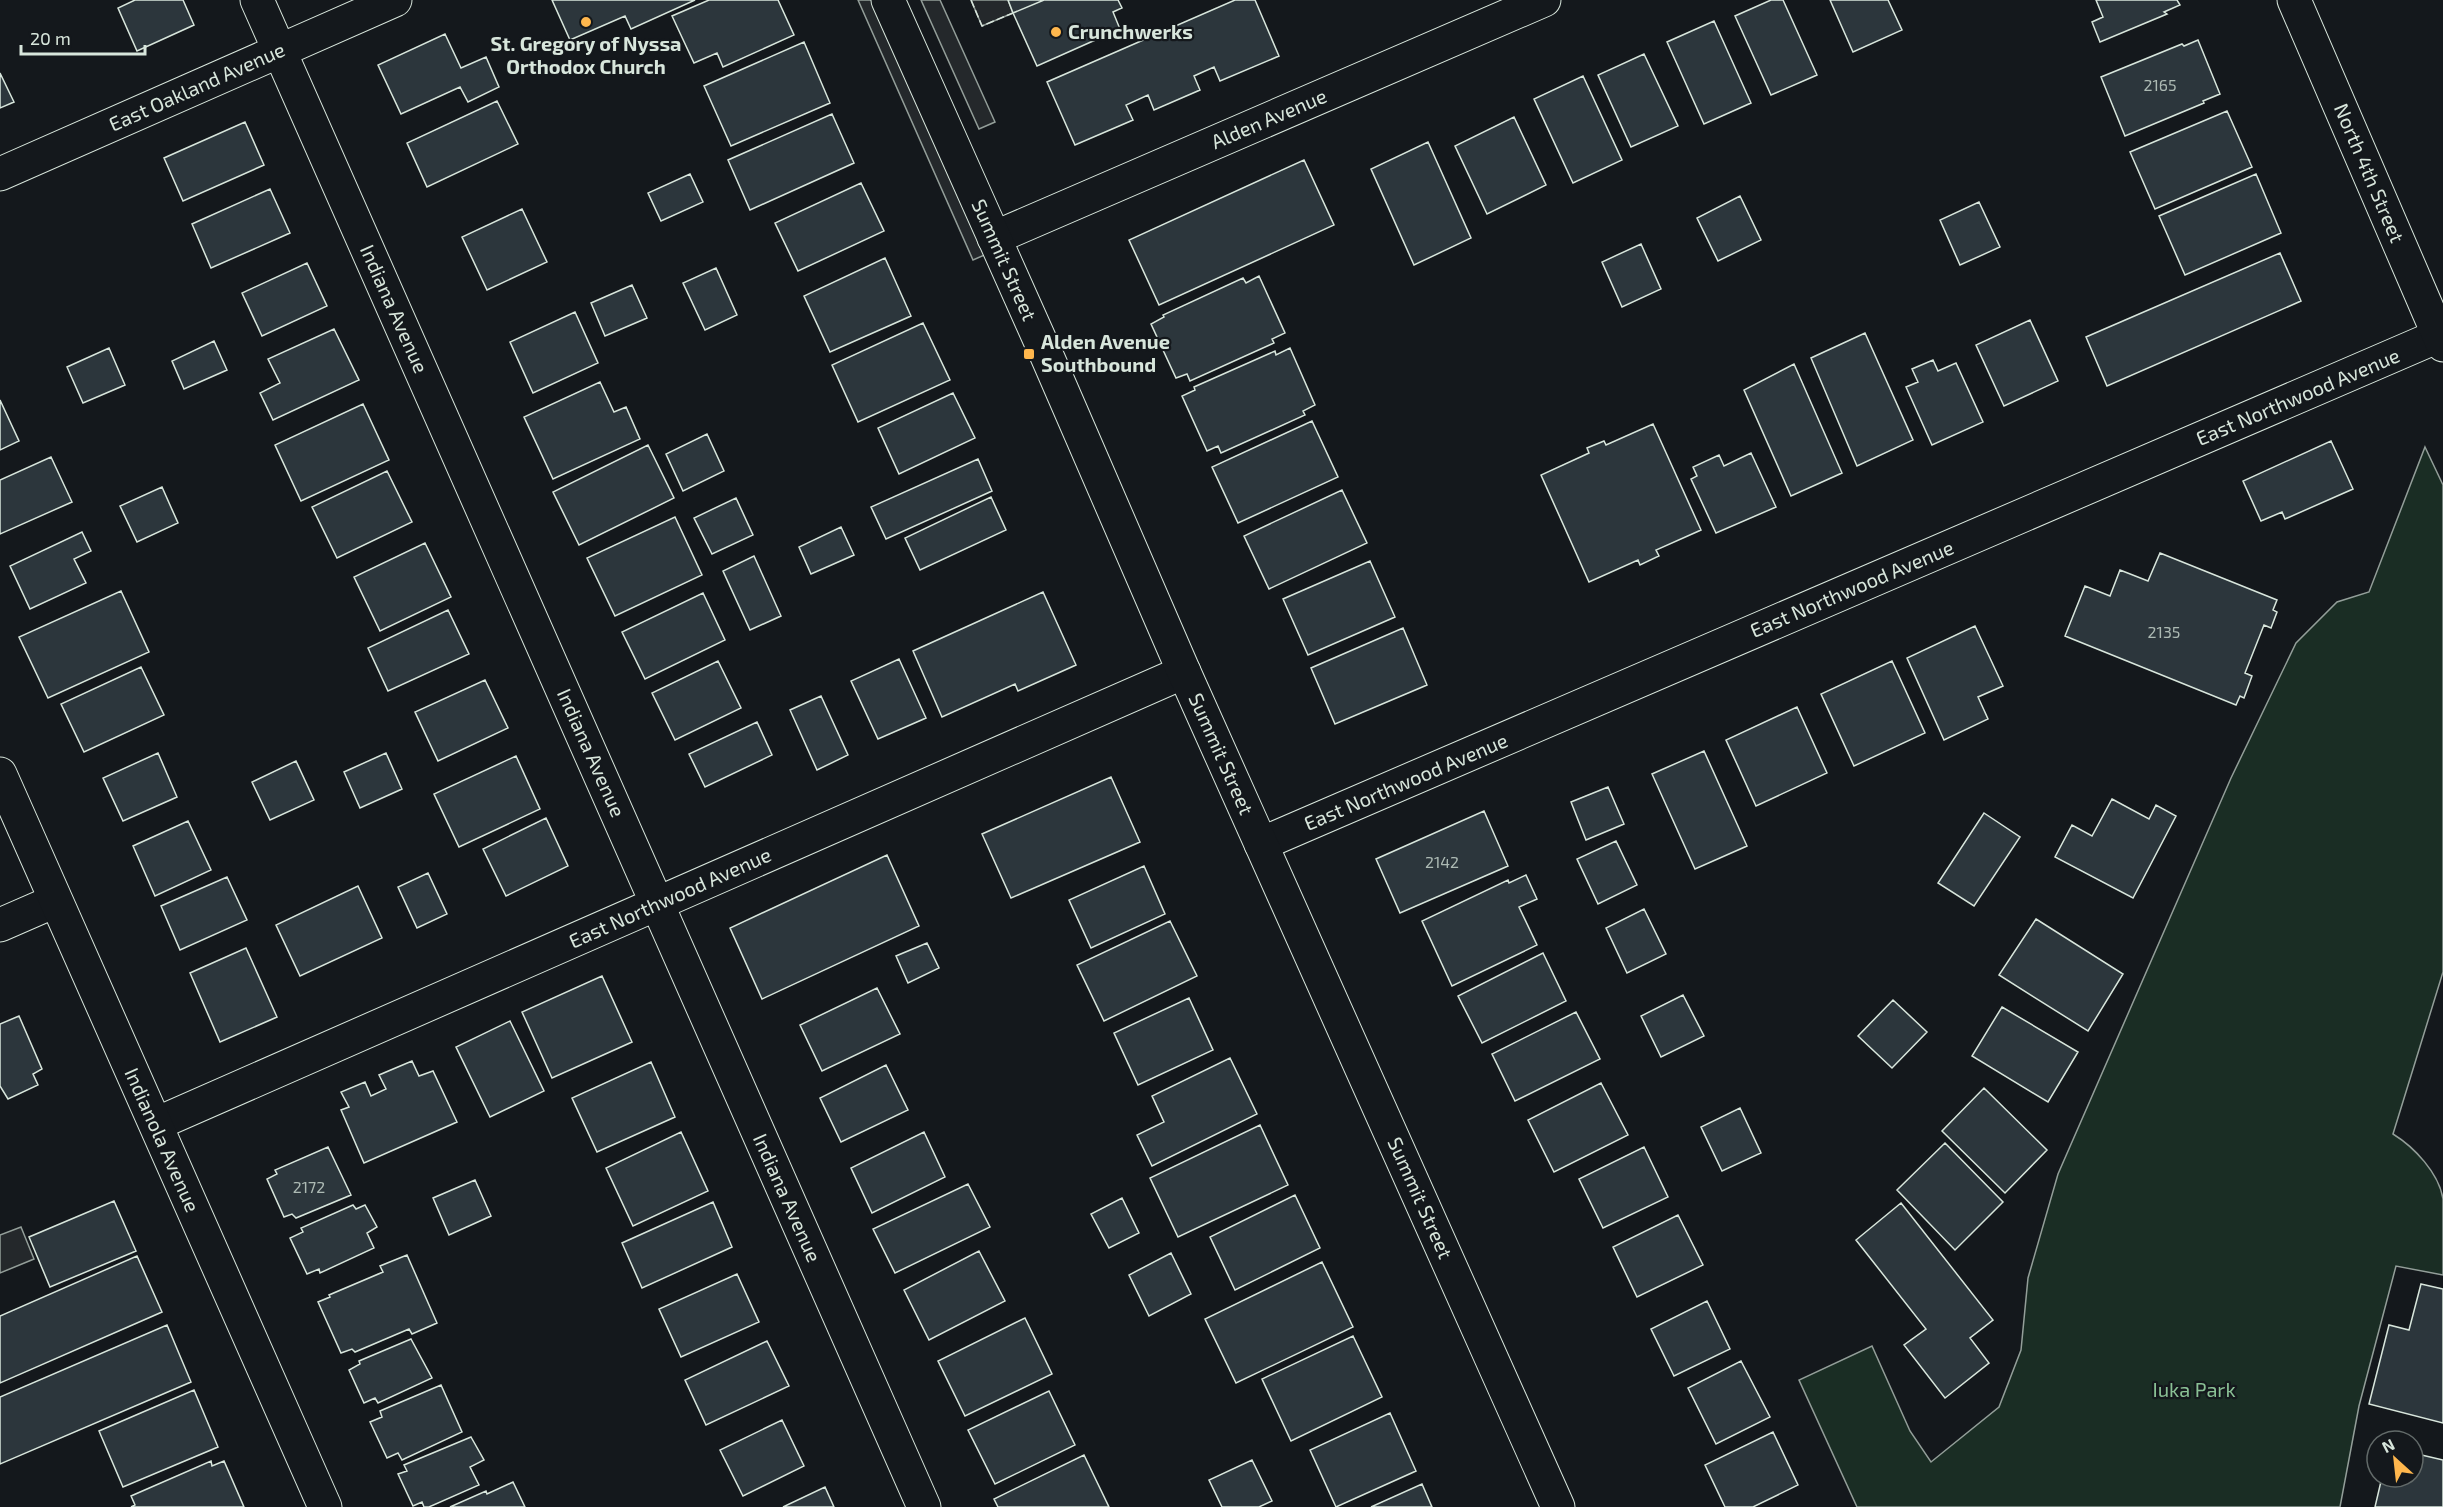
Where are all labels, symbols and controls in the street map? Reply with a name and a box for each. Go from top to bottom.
marker: St. Gregory of Nyssa Orthodox Church [579,15,593,29]
scale bar [21,18,146,56]
place label: Crunchwerks [1068,19,1193,43]
marker: Crunchwerks [1049,25,1063,39]
text: 20 m [30,27,71,49]
place label: St. Gregory of Nyssa Orthodox Church [491,31,681,78]
street label: East Oakland Avenue [105,36,288,136]
house number: 2165 [2143,75,2177,94]
street label: Alden Avenue [1207,83,1330,153]
street label: North 4th Street [2330,99,2410,246]
street label: Summit Street [967,195,1043,324]
street label: Indiana Avenue [356,241,434,376]
place label: Alden Avenue Southbound [1041,329,1170,376]
street label: East Northwood Avenue [2192,342,2403,450]
marker: Alden Avenue Southbound [1022,347,1036,361]
street label: East Northwood Avenue [1746,534,1957,642]
house number: 2135 [2148,622,2180,641]
street label: Indiana Avenue [553,685,631,820]
street label: Summit Street [1184,689,1260,818]
street label: East Northwood Avenue [1300,727,1511,835]
street label: East Northwood Avenue [565,842,774,953]
house number: 2142 [1425,852,1459,871]
street label: Indianola Avenue [120,1064,205,1215]
street label: Indiana Avenue [749,1130,827,1265]
street label: Summit Street [1383,1133,1459,1262]
house number: 2172 [293,1177,325,1196]
park label: Iuka Park [2152,1377,2236,1401]
north arrow [2365,1429,2425,1489]
text: N [2378,1434,2397,1456]

